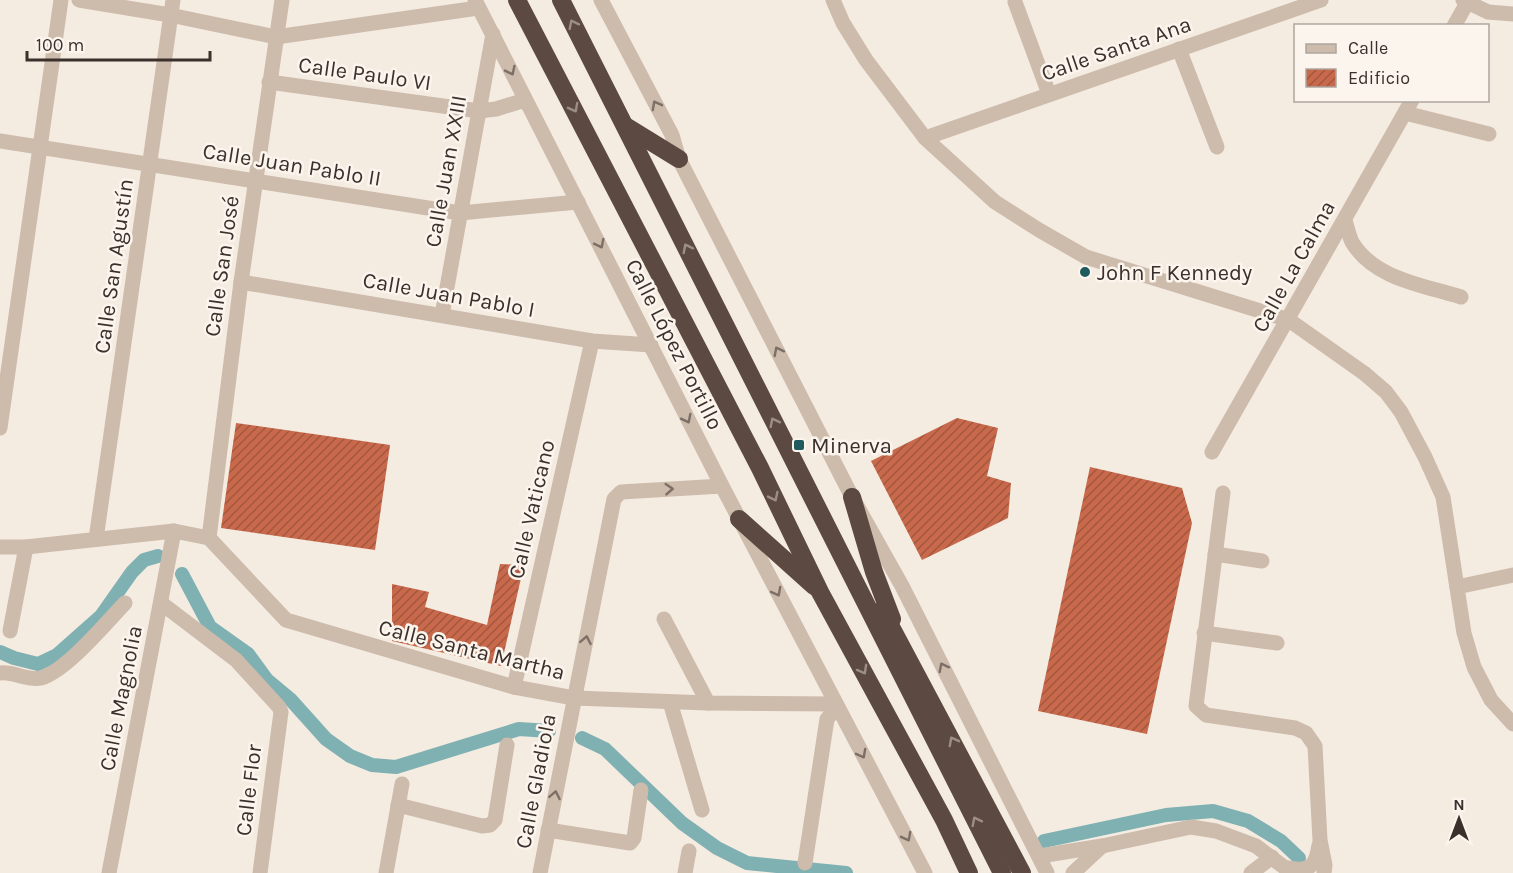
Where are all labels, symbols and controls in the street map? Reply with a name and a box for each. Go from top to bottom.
street label: Calle Santa Ana [1038,11,1195,87]
one-way arrow [569,19,581,30]
scale bar [27,24,210,62]
legend [1294,24,1489,102]
text: 100 m [36,34,84,56]
text: Calle [1348,37,1388,59]
street label: Calle Paulo VI [297,52,433,96]
one-way arrow [503,64,515,75]
text: Edificio [1348,67,1410,89]
street label: Calle Juan XXIII [420,93,472,249]
one-way arrow [652,100,664,111]
one-way arrow [566,101,578,112]
street label: Calle Juan Pablo II [201,138,383,192]
street label: Calle San Agustín [89,177,139,355]
street label: Calle San José [199,194,245,338]
street label: Calle La Calma [1247,196,1341,337]
one-way arrow [593,238,604,249]
one-way arrow [683,243,694,254]
street label: Calle López Portillo [620,255,728,434]
place label: John F Kennedy [1097,260,1252,286]
marker: John F Kennedy [1078,265,1092,279]
street label: Calle Juan Pablo I [361,267,537,323]
one-way arrow [774,347,785,357]
one-way arrow [680,412,692,423]
one-way arrow [770,417,782,428]
place label: Minerva [811,433,892,459]
street label: Calle Vaticano [503,437,561,581]
marker: Minerva [792,438,806,452]
one-way arrow [664,483,673,496]
one-way arrow [767,490,778,501]
one-way arrow [770,585,781,596]
street label: Calle Santa Martha [376,614,568,686]
street label: Calle Magnolia [94,623,148,773]
one-way arrow [579,636,592,646]
one-way arrow [939,662,950,673]
one-way arrow [856,664,867,675]
street label: Calle Gladiola [510,712,562,851]
one-way arrow [949,737,960,747]
street label: Calle Flor [230,743,268,837]
one-way arrow [855,748,866,759]
north arrow [1429,789,1489,849]
one-way arrow [548,790,561,800]
text: N [1453,795,1465,814]
one-way arrow [972,816,983,827]
one-way arrow [900,831,911,842]

